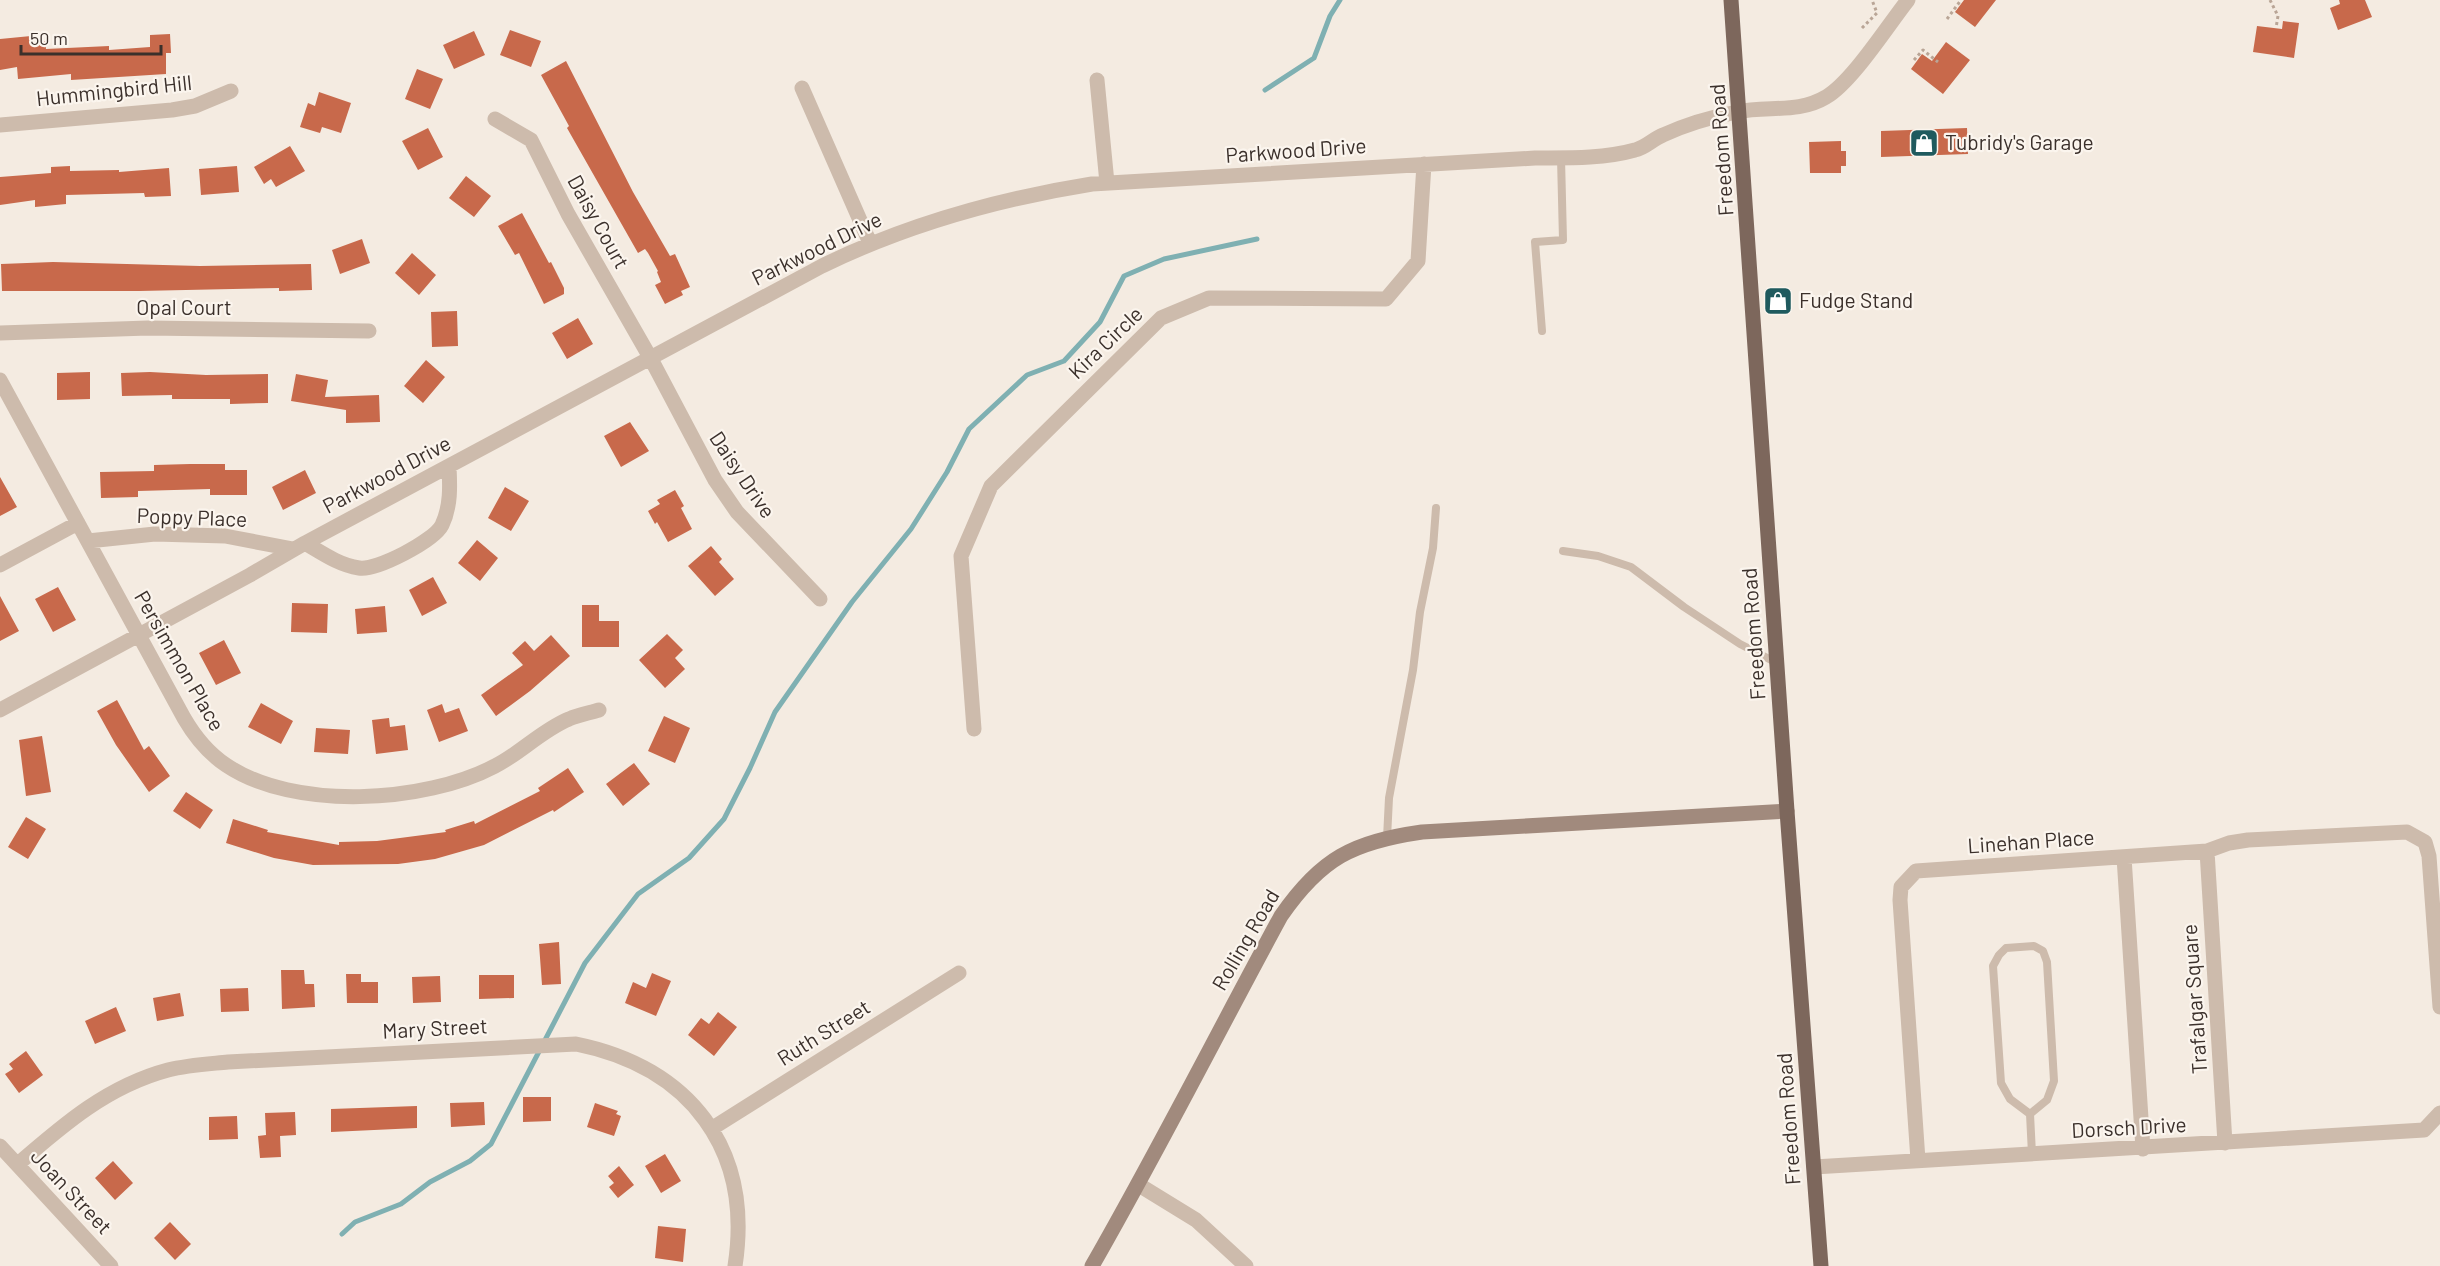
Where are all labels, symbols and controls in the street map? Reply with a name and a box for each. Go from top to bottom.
scale bar [21,18,160,56]
text: 50 m [30,27,68,49]
street label: Hummingbird Hill [35,69,193,110]
street label: Freedom Road [1703,83,1738,217]
shop icon: Tubridy's Garage [1908,127,1940,159]
place label: Tubridy's Garage [1945,129,2094,154]
street label: Parkwood Drive [1224,132,1367,167]
street label: Daisy Court [563,170,635,272]
street label: Parkwood Drive [747,205,885,290]
shop icon: Fudge Stand [1762,285,1794,317]
place label: Fudge Stand [1799,287,1913,312]
street label: Opal Court [136,294,232,319]
street label: Kira Circle [1063,301,1147,383]
street label: Daisy Drive [705,426,781,522]
street label: Parkwood Drive [318,429,455,518]
street label: Poppy Place [136,502,248,531]
street label: Freedom Road [1735,567,1770,701]
street label: Persimmon Place [130,586,231,735]
street label: Linehan Place [1967,824,2095,857]
street label: Rolling Road [1206,884,1284,994]
street label: Trafalgar Square [2176,923,2211,1075]
street label: Ruth Street [772,993,874,1070]
street label: Mary Street [382,1012,488,1043]
street label: Freedom Road [1770,1052,1805,1186]
street label: Dorsch Drive [2071,1111,2187,1142]
street label: Joan Street [26,1143,118,1239]

